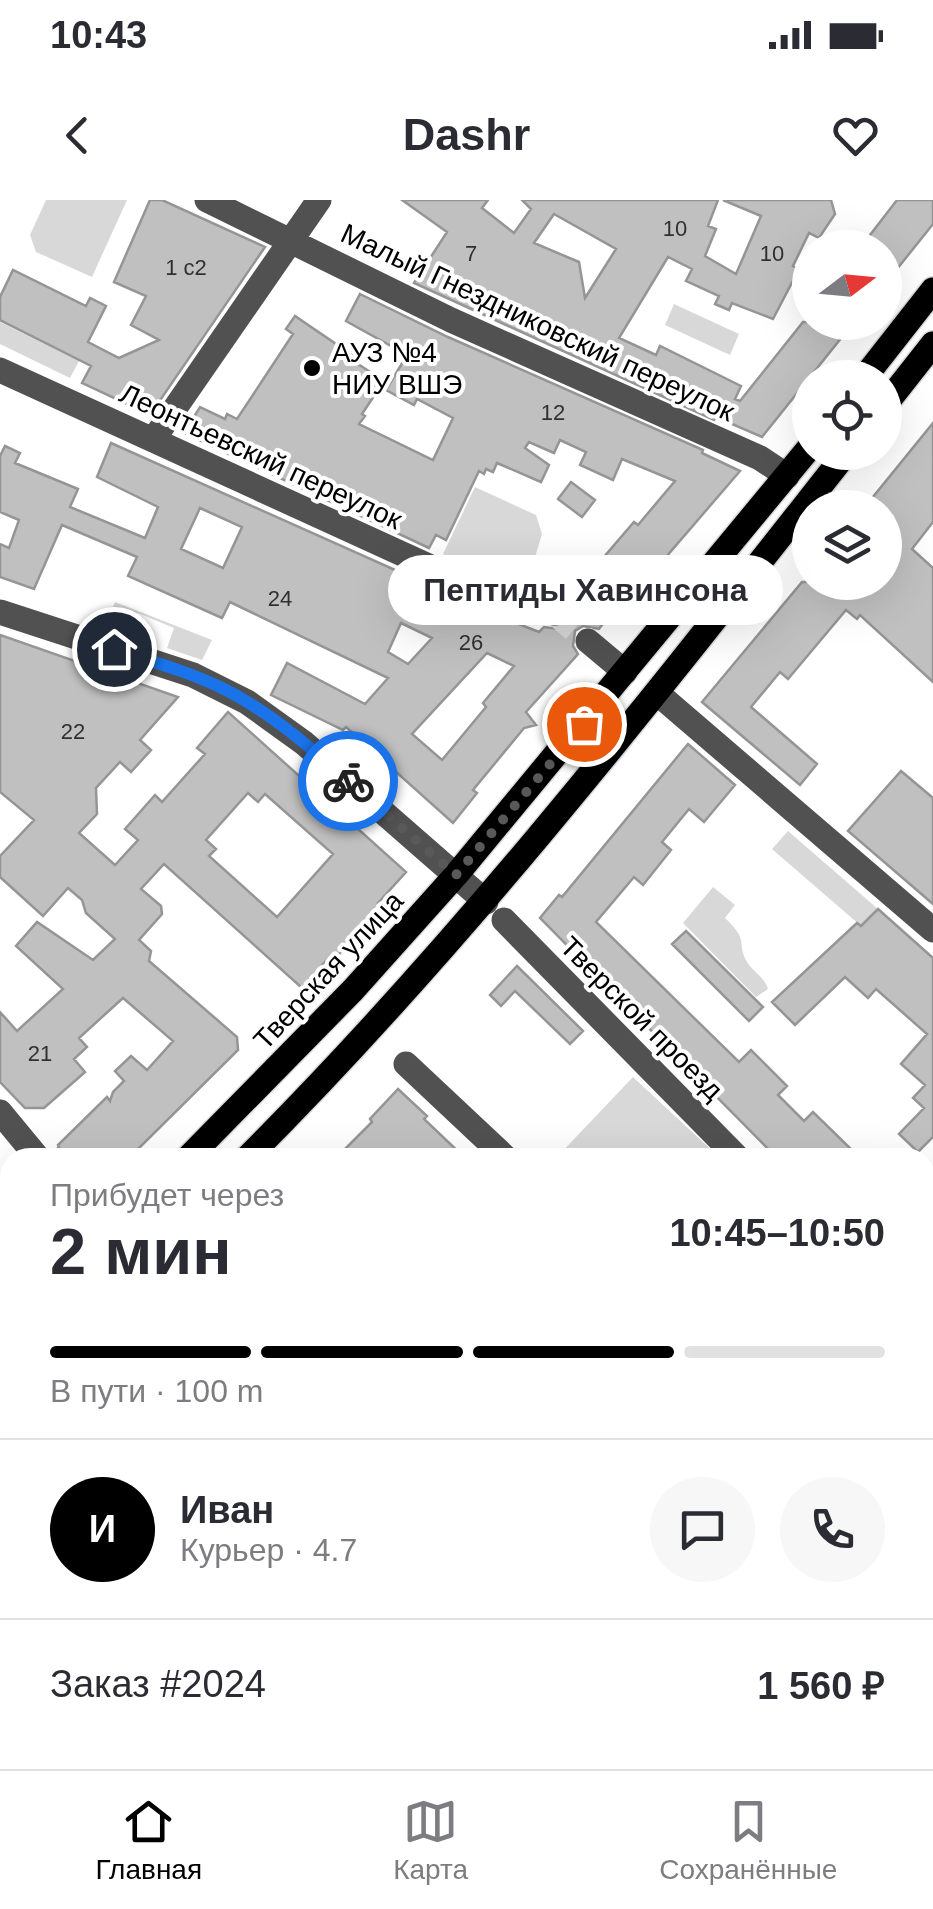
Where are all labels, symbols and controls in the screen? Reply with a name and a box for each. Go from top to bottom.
text: 10:43 [50,14,147,56]
icon: back [50,108,105,163]
icon: heart [828,108,883,163]
text: Dashr [403,109,530,160]
house number: 10 [663,216,687,241]
street label: Малый Гнездниковский переулок [336,217,740,428]
north arrow [792,230,902,340]
map controls [792,230,902,600]
house number: 7 [465,241,477,266]
house number: 10 [760,241,784,266]
house number: 1 с2 [165,255,207,280]
place label: АУЗ №4 НИУ ВШЭ [332,337,462,400]
marker: АУЗ №4 НИУ ВШЭ [301,357,323,379]
button: locate [792,360,902,470]
street label: Леонтьевский переулок [115,377,407,536]
house number: 12 [541,400,565,425]
button: layers [792,490,902,600]
callout: Пептиды Хавинсона [386,554,782,624]
text: Пептиды Хавинсона [423,572,748,608]
house number: 24 [268,586,292,611]
pin [72,607,157,692]
icon: home [87,622,142,677]
house number: 26 [459,630,483,655]
pin [542,682,627,767]
icon: bag [557,697,612,752]
house number: 22 [61,719,85,744]
courier [298,731,398,831]
icon: bike [321,754,376,809]
street label: Тверская улица [247,885,410,1055]
street label: Тверской проезд [554,931,729,1106]
house number: 21 [28,1041,52,1066]
text: Прибудет через [50,1177,284,1213]
text: 10:45–10:50 [669,1212,885,1254]
text: 2 мин [50,1215,232,1288]
text: В пути · 100 m [50,1373,263,1409]
button: chat [650,1477,755,1582]
button: phone [780,1477,885,1582]
text: Иван [180,1489,274,1531]
text: И [89,1508,116,1550]
text: Курьер · 4.7 [180,1532,357,1568]
text: Заказ #2024 [50,1663,266,1705]
text: 1 560 ₽ [757,1665,885,1707]
tab: Главная [96,1794,202,1886]
tab: Карта [393,1794,468,1886]
tab: Сохранённые [659,1794,837,1886]

